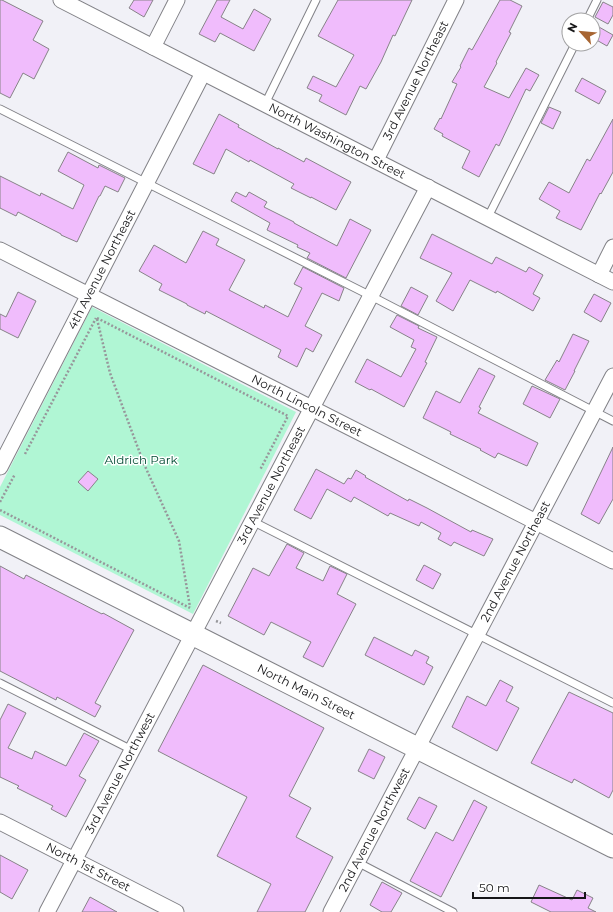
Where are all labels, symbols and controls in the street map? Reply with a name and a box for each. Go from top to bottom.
north arrow [561,12,601,52]
street label: 3rd Avenue Northeast [379,18,452,142]
text: N [564,20,580,35]
street label: North Washington Street [266,99,408,182]
street label: 4th Avenue Northeast [64,207,138,332]
street label: North Lincoln Street [249,371,365,440]
street label: 3rd Avenue Northeast [234,423,308,547]
park label: Aldrich Park [104,452,178,467]
street label: 2nd Avenue Northeast [477,498,553,625]
street label: North Main Street [255,660,358,722]
street label: 3rd Avenue Northwest [82,710,158,836]
street label: 2nd Avenue Northwest [335,765,413,894]
street label: North 1st Street [44,839,133,895]
scale bar [473,874,585,900]
text: 50 m [479,880,510,895]

